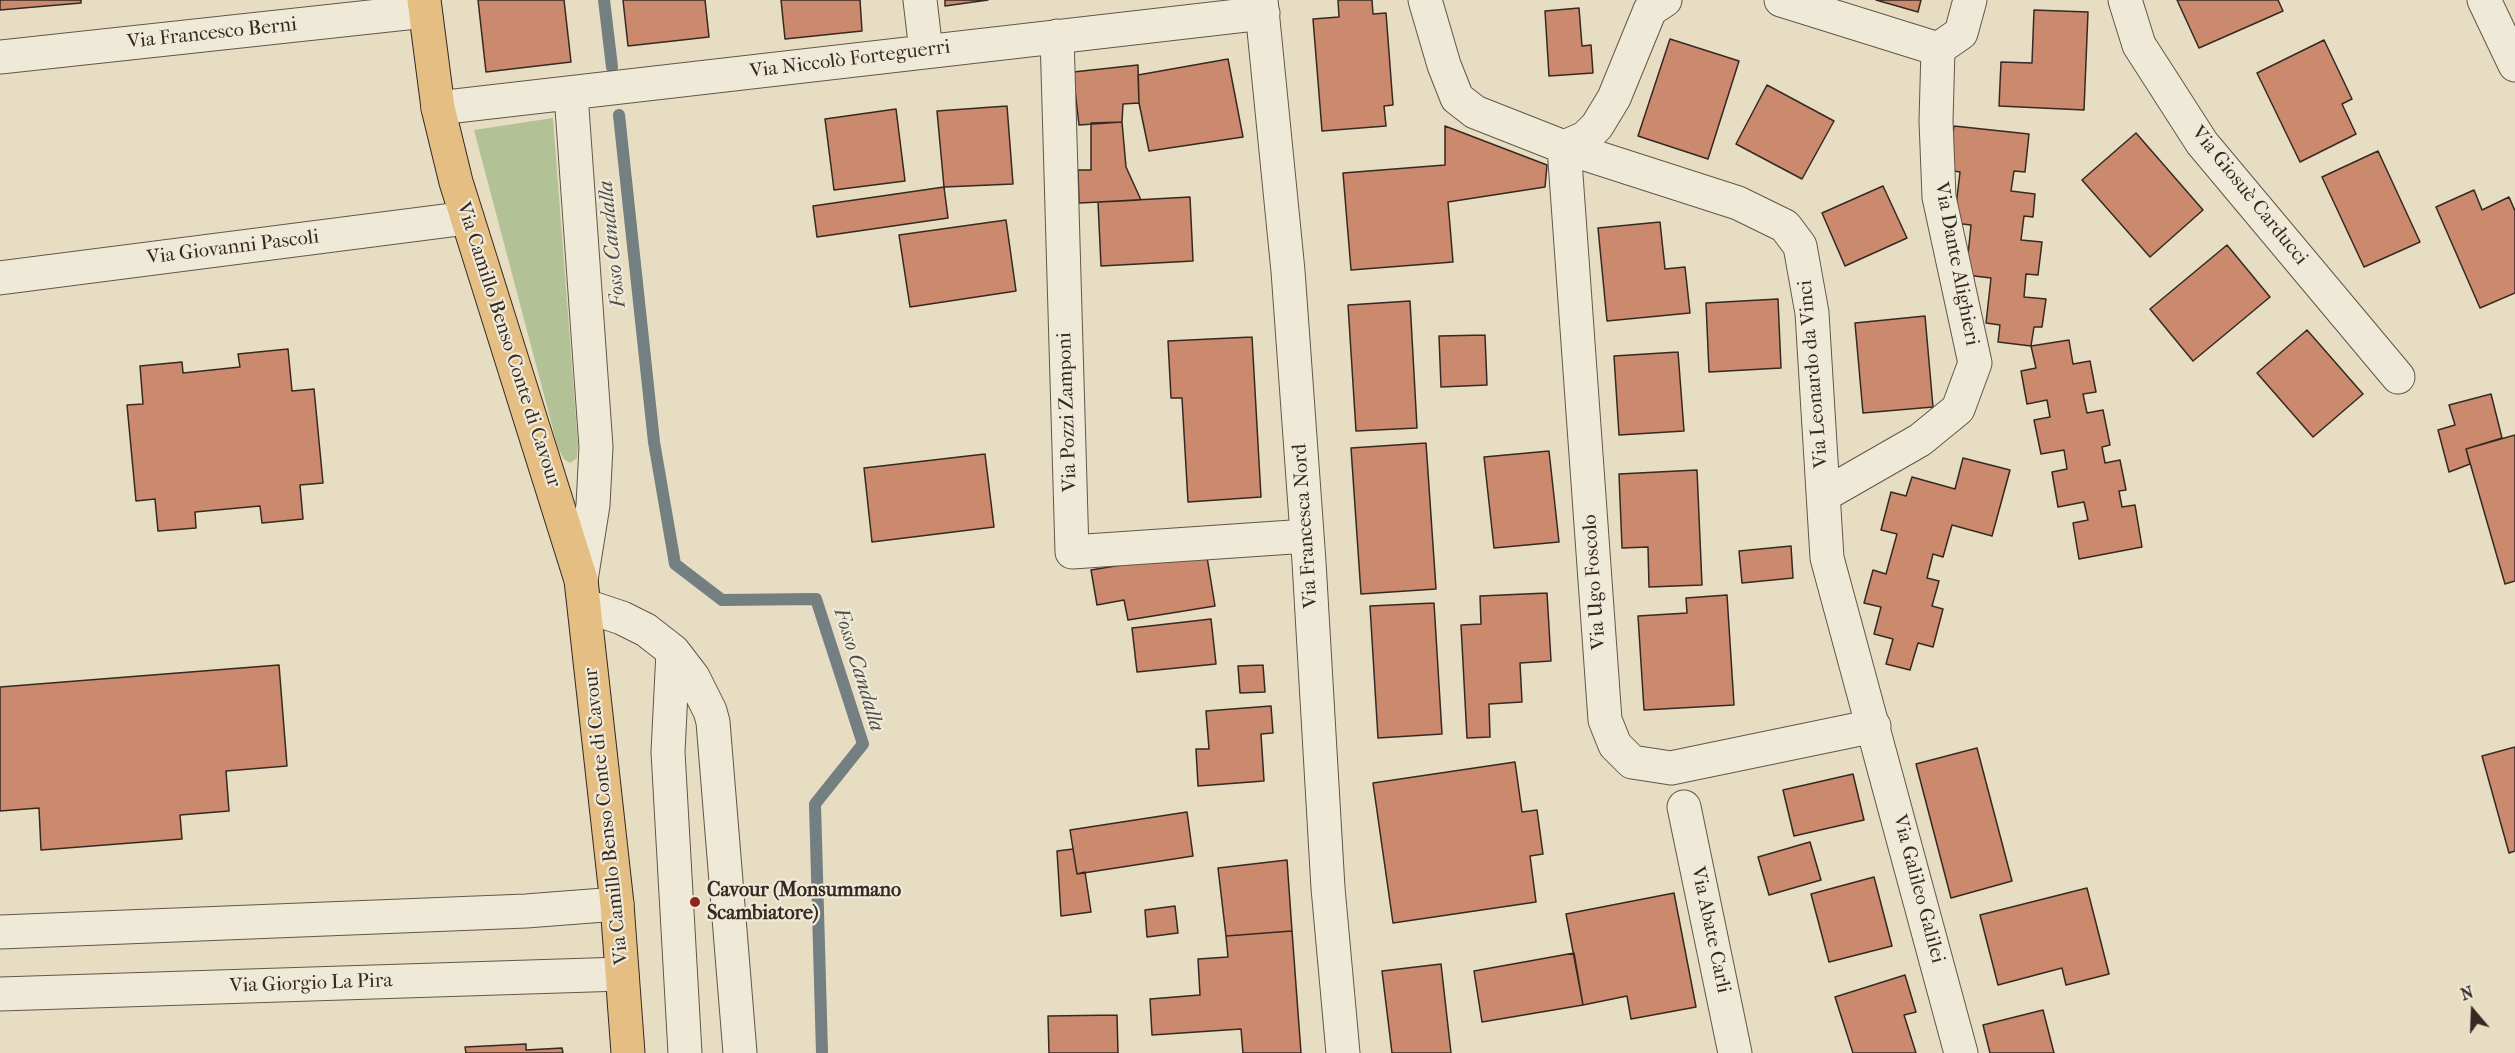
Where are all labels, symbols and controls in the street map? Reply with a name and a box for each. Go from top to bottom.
street label: Via Francesco Berni [126,13,298,55]
street label: Via Niccolò Forteguerri [748,36,952,84]
street label: Via Giosuè Carducci [2186,122,2312,270]
water label: Fosso Candalla [594,179,632,309]
street label: Via Dante Alighieri [1928,180,1984,348]
street label: Via Camillo Benso Conte di Cavour [450,199,566,491]
street label: Via Giovanni Pascoli [146,226,320,270]
street label: Via Leonardo da Vinci [1794,279,1834,469]
street label: Via Pozzi Zamponi [1053,332,1083,492]
street label: Via Francesca Nord [1288,443,1324,609]
street label: Via Ugo Foscolo [1578,514,1612,650]
water label: Fosso Candalla [827,605,889,735]
street label: Via Camillo Benso Conte di Cavour [579,666,635,966]
street label: Via Galileo Galilei [1887,812,1949,966]
street label: Via Abate Carli [1685,864,1735,996]
place label: Cavour (Monsummano Scambiatore) [707,879,901,926]
marker: Cavour (Monsummano Scambiatore) [688,895,702,909]
street label: Via Giorgio La Pira [229,969,393,999]
north arrow [2443,981,2503,1041]
text: N [2458,983,2476,1004]

